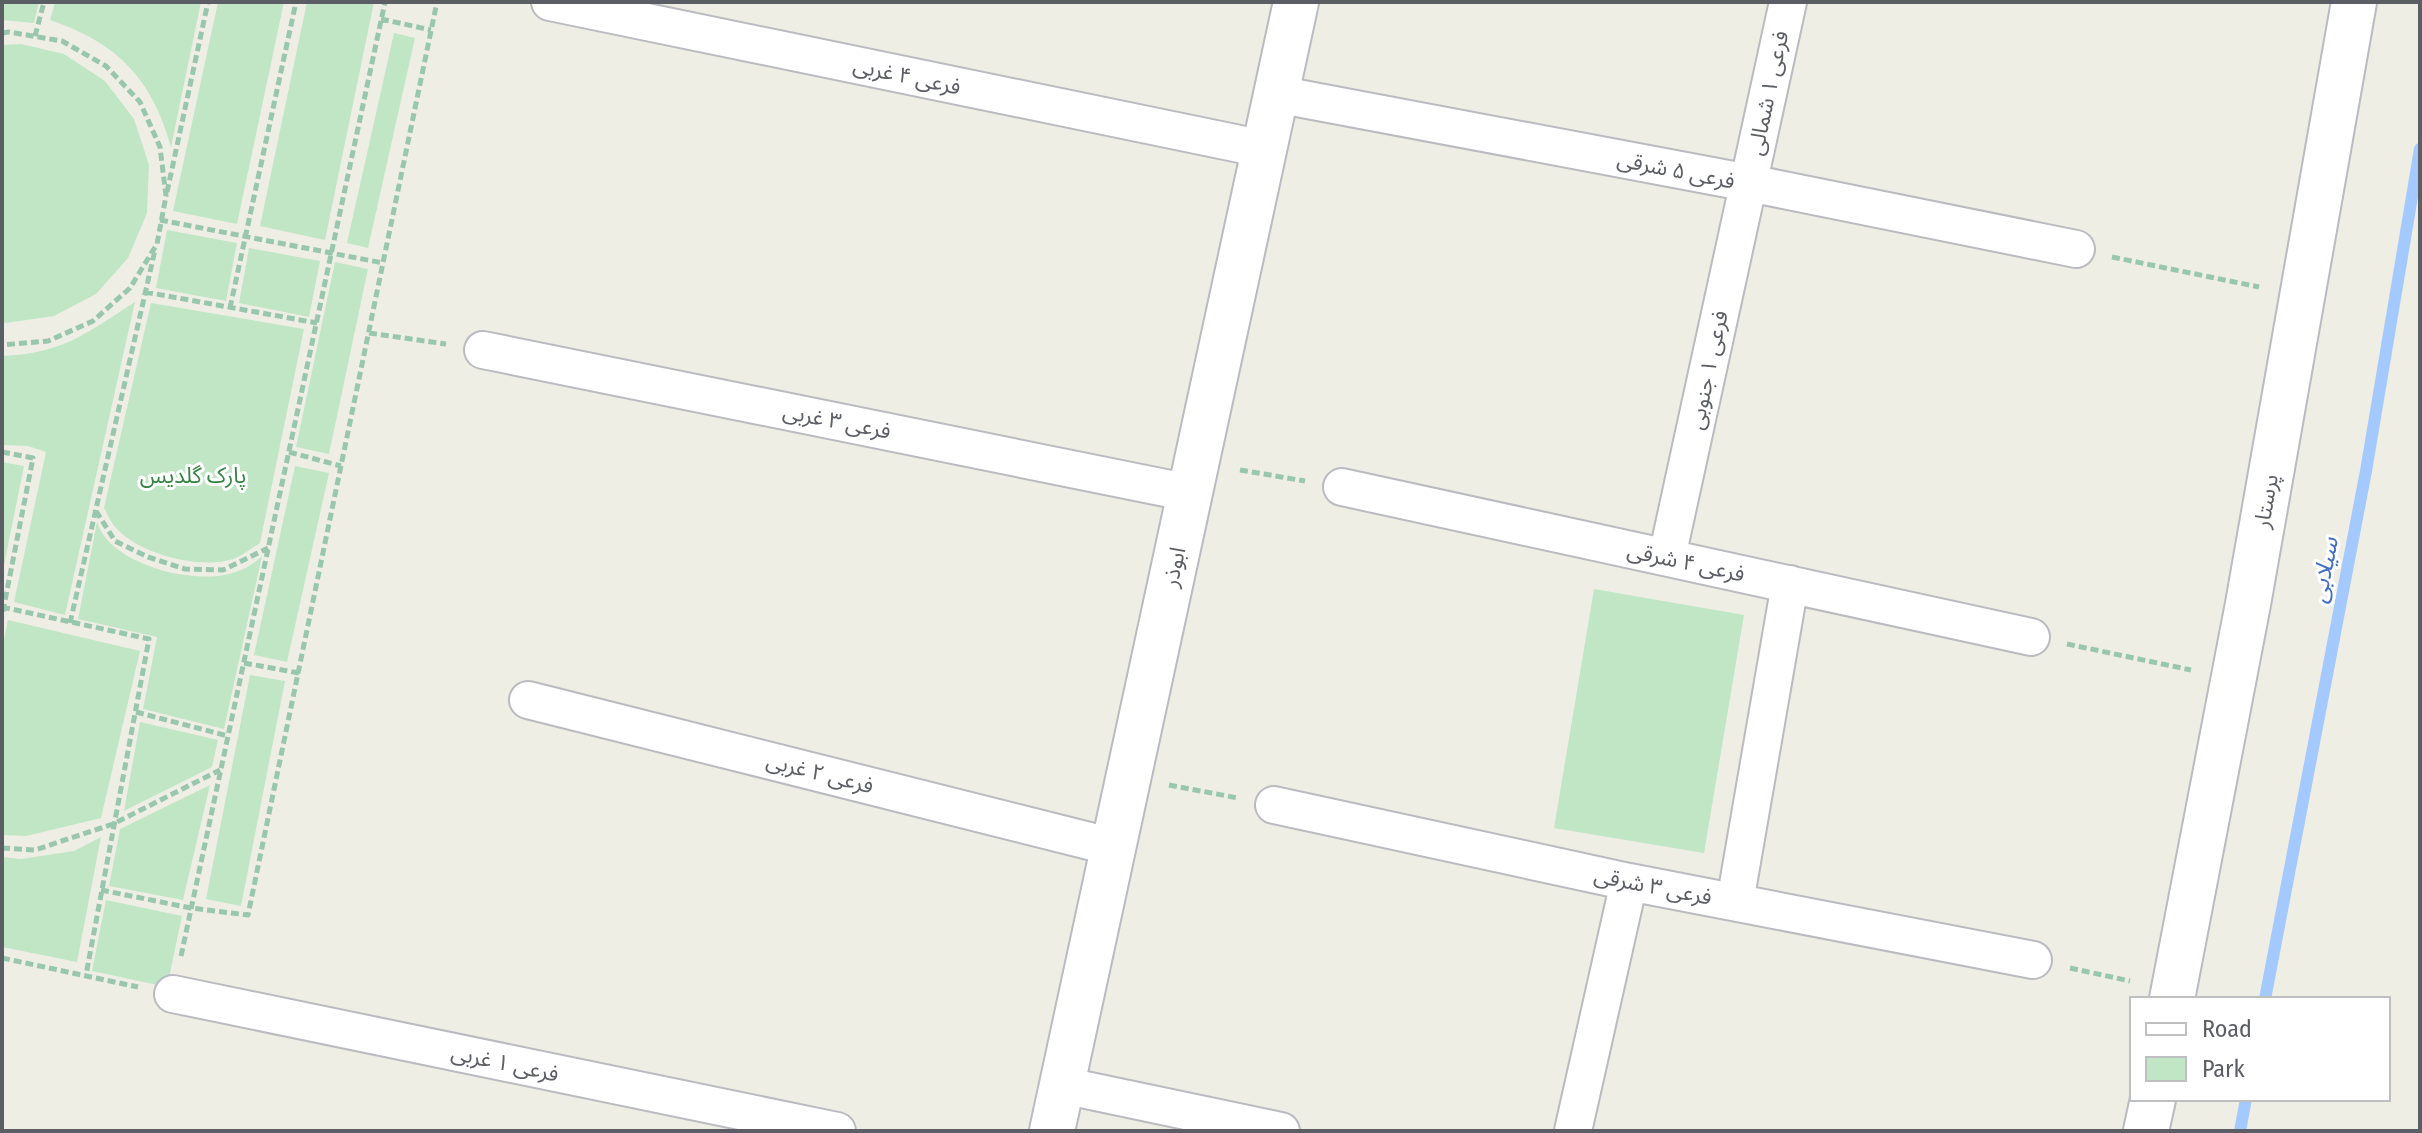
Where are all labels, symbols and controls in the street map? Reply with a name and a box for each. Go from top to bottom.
street label: فرعی ۱ شمالی [1742,28,1794,158]
street label: فرعی ۴ غربی [851,51,963,101]
street label: فرعی ۵ شرقی [1615,145,1737,195]
street label: فرعی ۱ جنوبی [1682,308,1734,432]
street label: فرعی ۳ غربی [781,397,893,445]
park label: پارک گلدیس [140,462,246,490]
street label: پرستار [2248,472,2285,531]
water label: سیلابی [2304,535,2344,605]
street label: فرعی ۴ شرقی [1625,536,1747,588]
street label: ابوذر [1156,545,1191,590]
street label: فرعی ۲ غربی [764,747,876,799]
street label: فرعی ۳ شرقی [1592,861,1714,911]
legend [2130,997,2390,1101]
text: Road [2202,1015,2252,1043]
street label: فرعی ۱ غربی [449,1038,561,1088]
text: Park [2202,1055,2245,1083]

